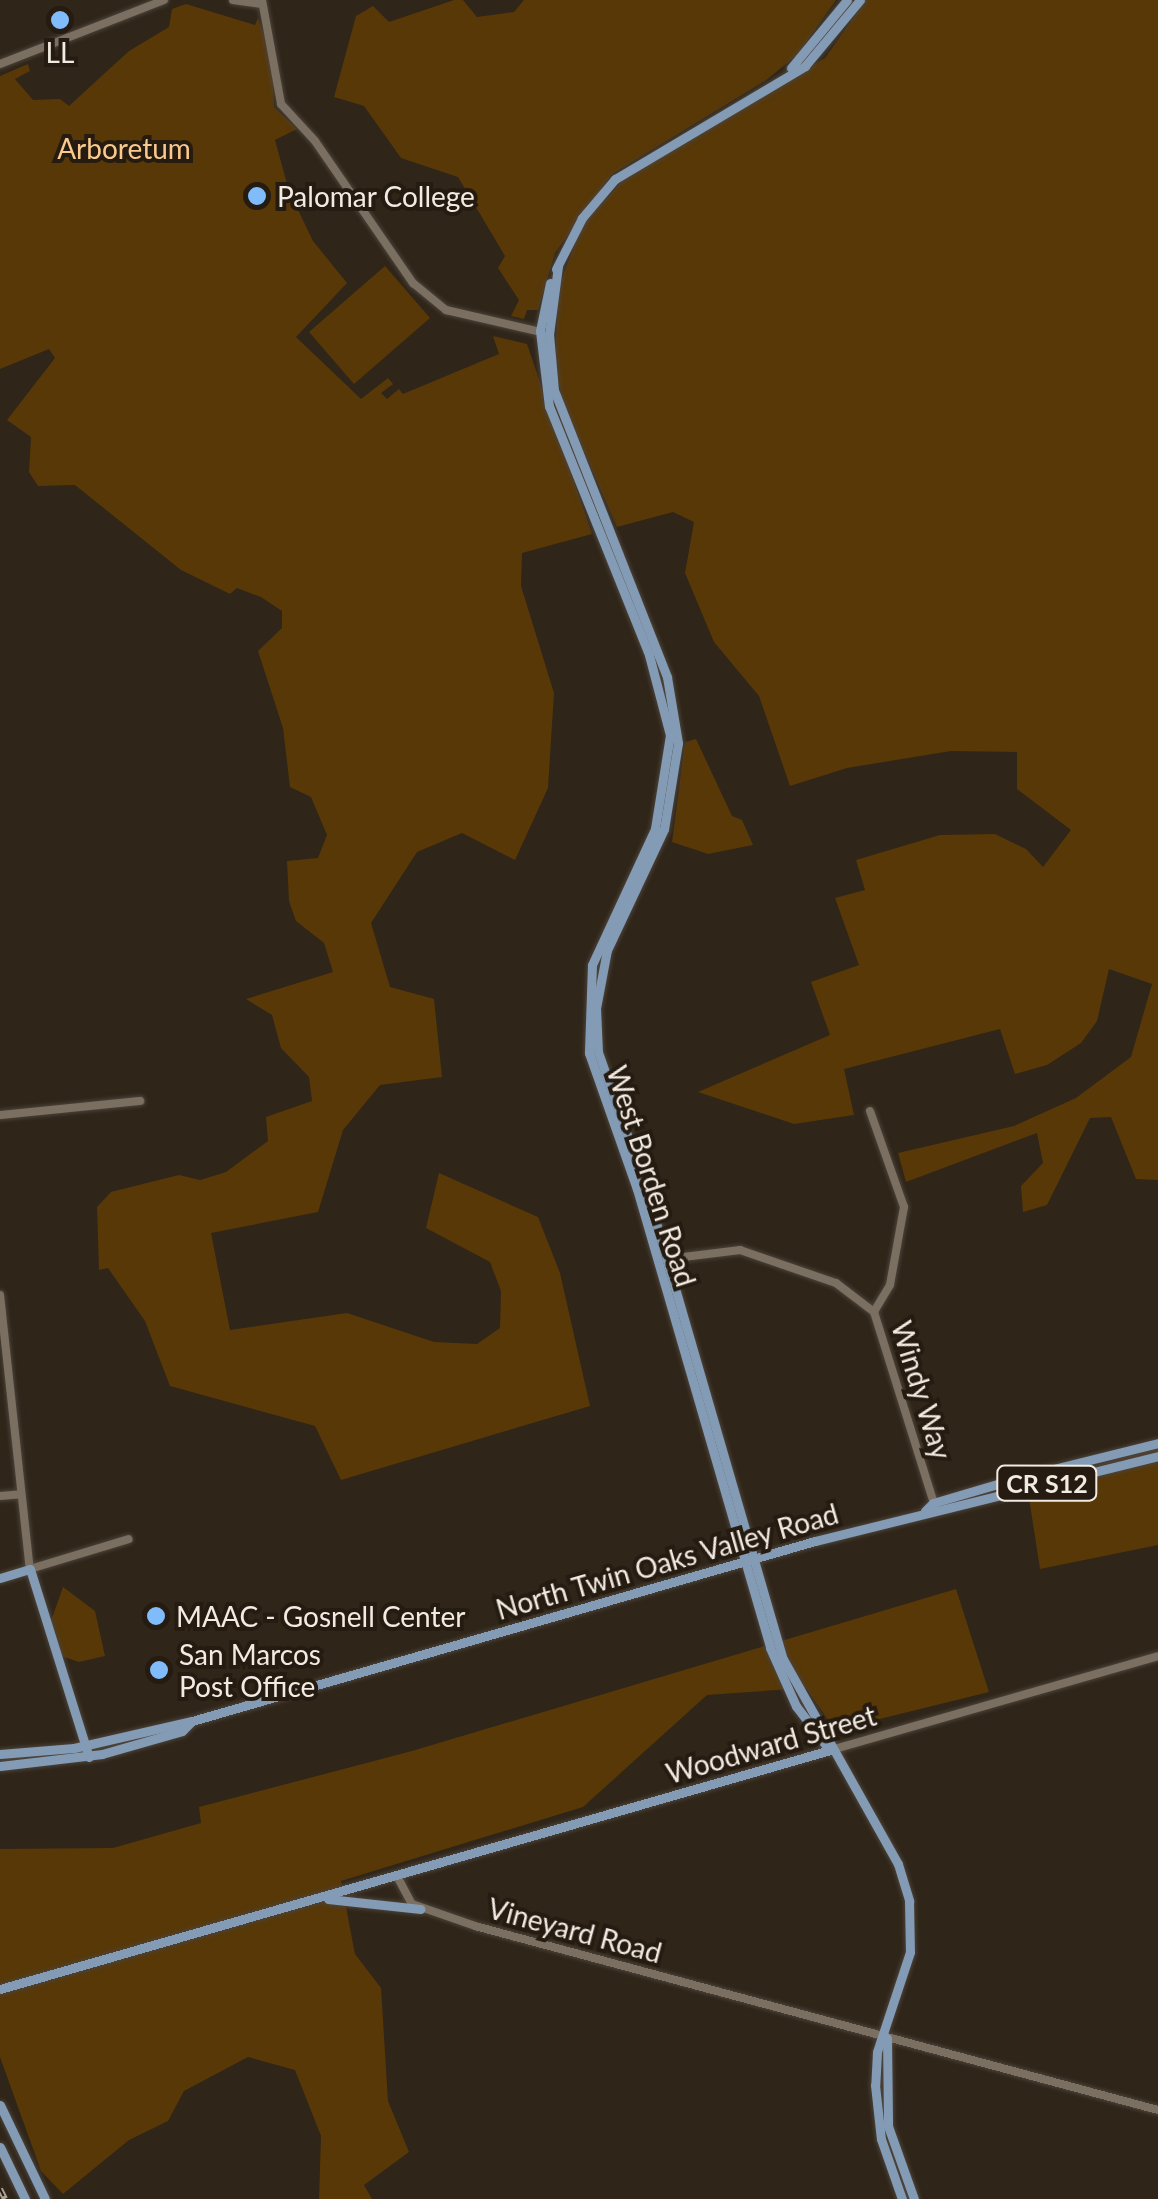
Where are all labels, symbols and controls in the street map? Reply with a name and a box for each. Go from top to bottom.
marker: LL [49,9,71,31]
place label: LL [46,35,74,69]
park label: Arboretum [57,131,191,165]
place label: Palomar College [277,179,475,213]
marker: Palomar College [246,185,268,207]
street label: West Borden Road [600,1061,704,1291]
street label: Windy Way [885,1316,959,1464]
road number: CR S12 [994,1463,1100,1503]
street label: North Twin Oaks Valley Road [491,1496,843,1626]
place label: MAAC - Gosnell Center [176,1599,465,1633]
marker: MAAC - Gosnell Center [145,1605,167,1627]
place label: San Marcos Post Office [179,1637,321,1703]
marker: San Marcos Post Office [148,1659,170,1681]
street label: Woodward Street [662,1698,880,1790]
street label: Vineyard Road [484,1891,666,1969]

